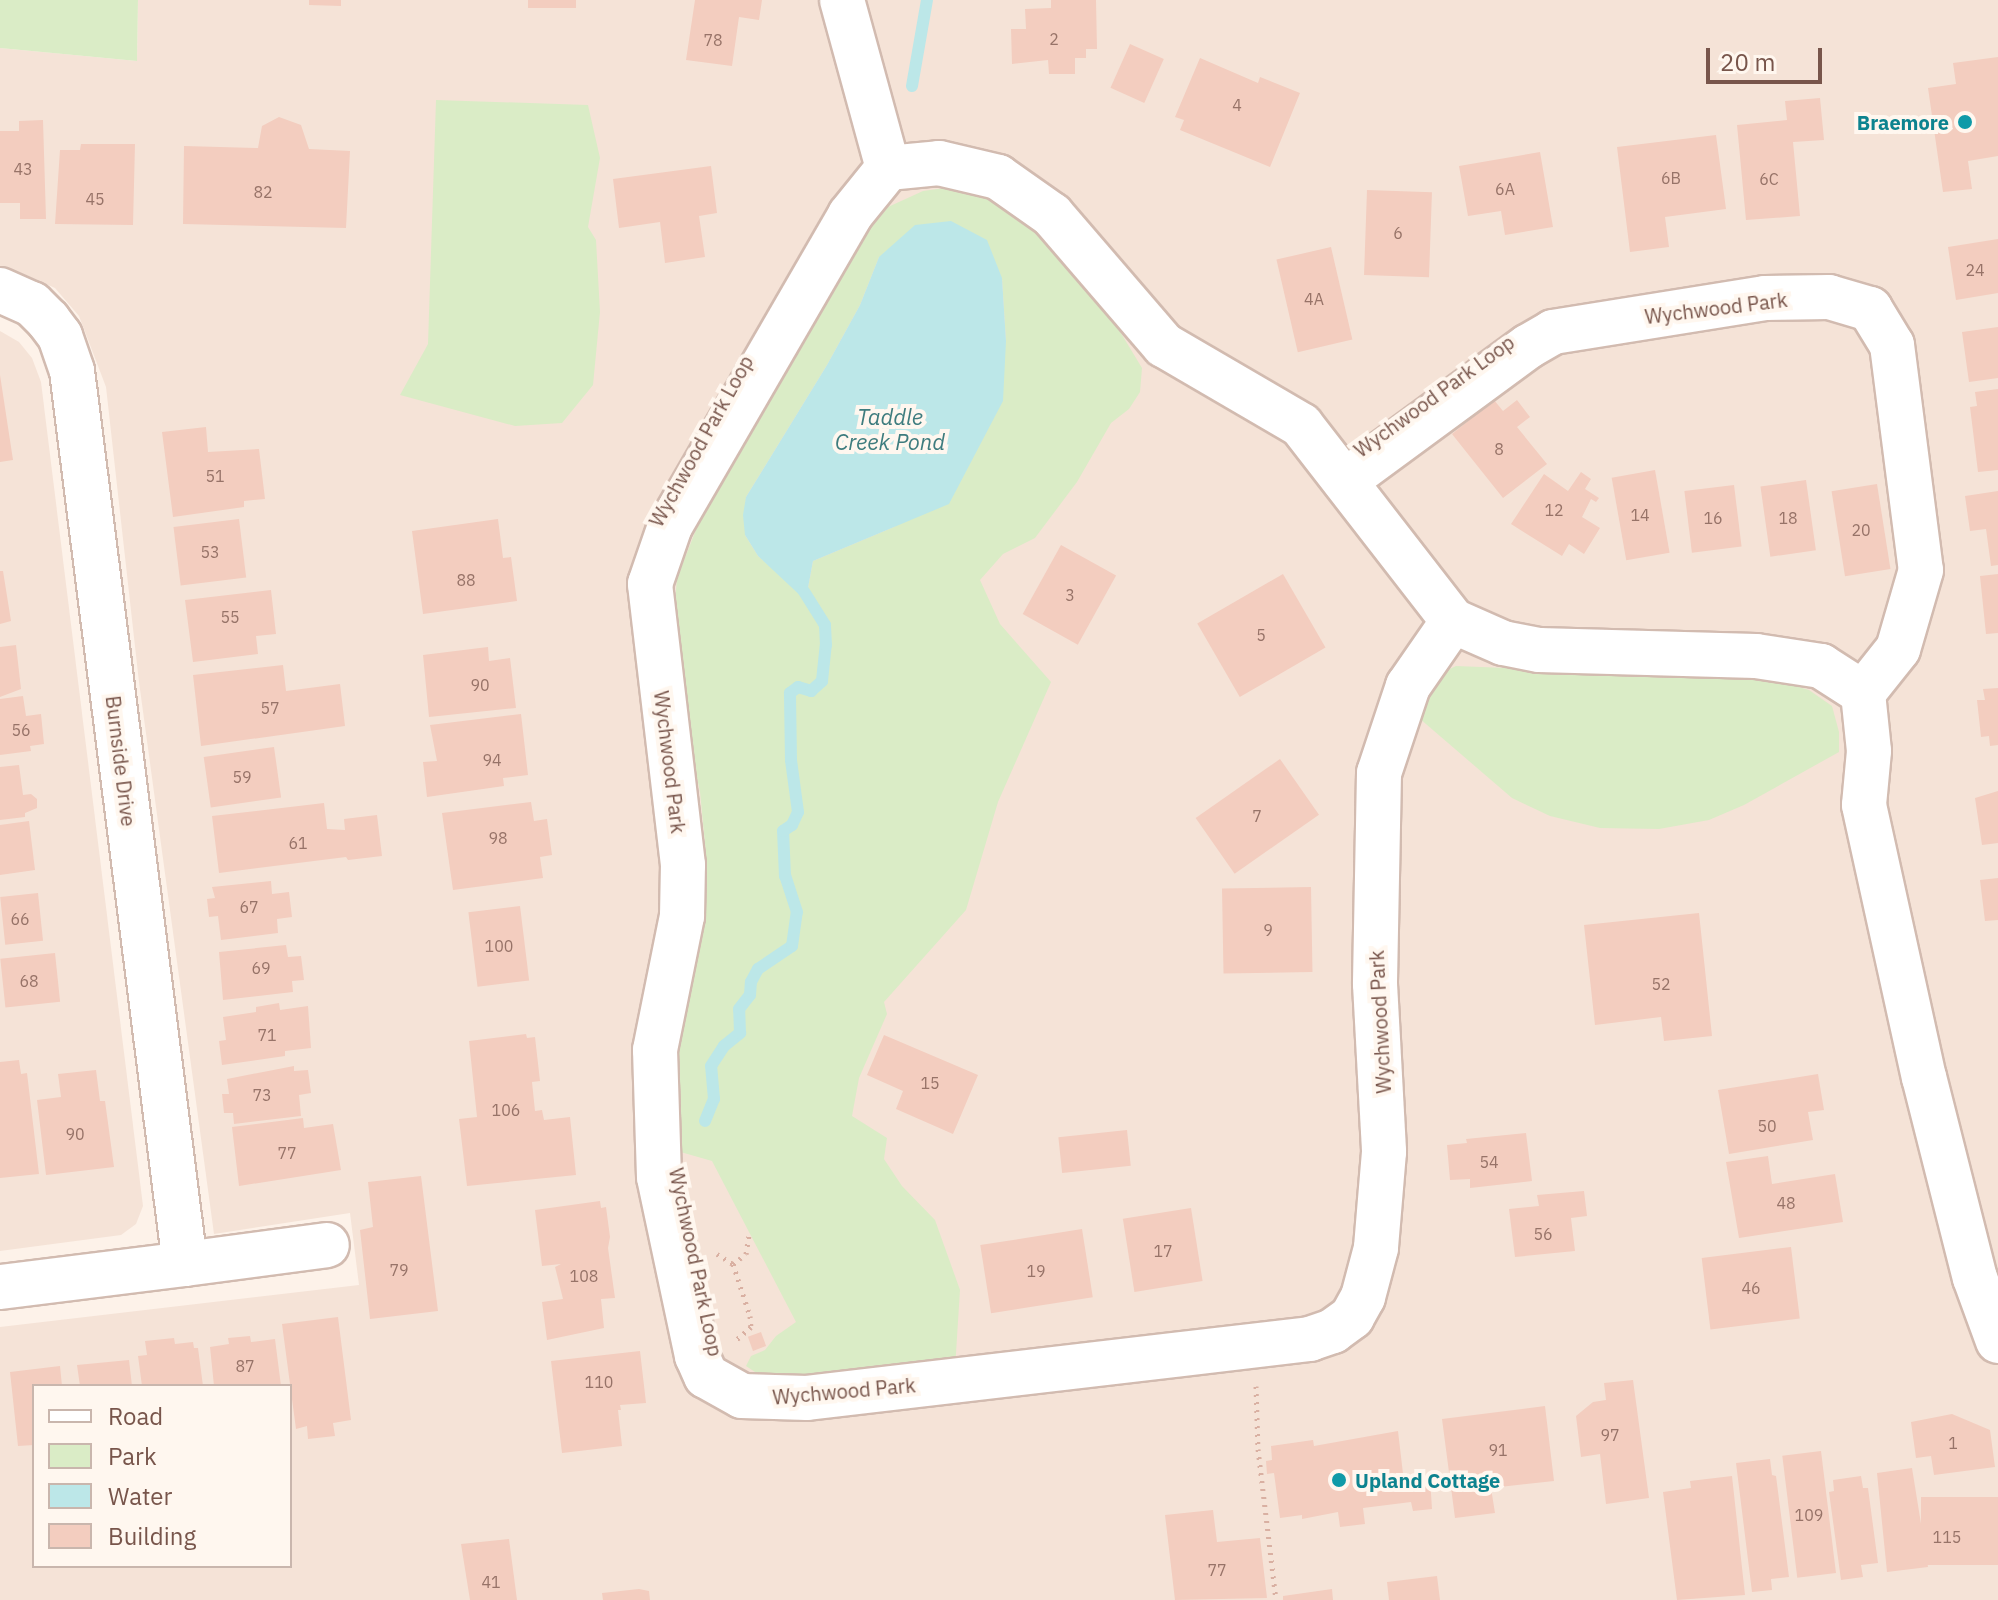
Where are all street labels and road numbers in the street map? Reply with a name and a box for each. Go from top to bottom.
street label: Wychwood Park [1643,287,1789,329]
street label: Wychwood Park Loop [1349,330,1519,462]
street label: Wychwood Park Loop [644,351,758,531]
street label: Wychwood Park [649,689,691,835]
street label: Burnside Drive [101,694,141,828]
street label: Wychwood Park [1364,950,1396,1094]
street label: Wychwood Park Loop [664,1166,728,1358]
street label: Wychwood Park [771,1373,917,1409]

